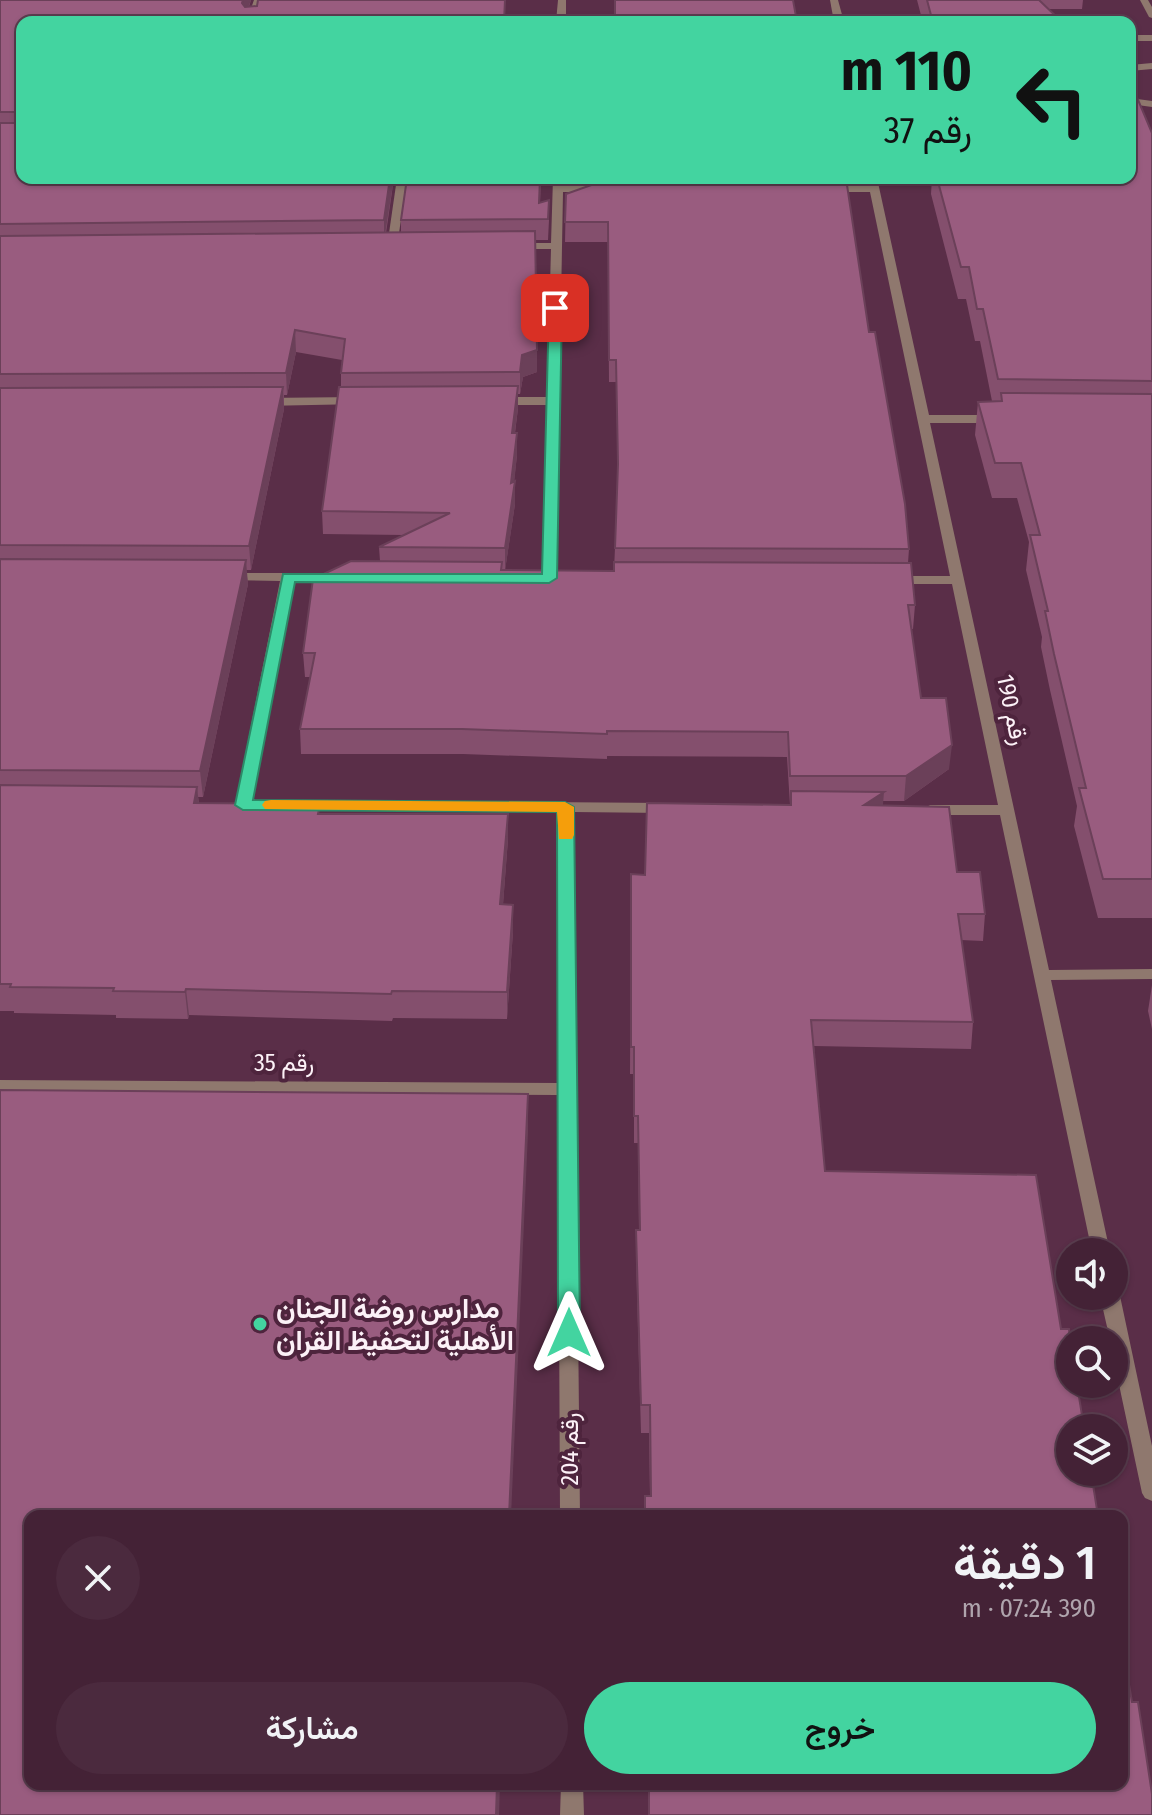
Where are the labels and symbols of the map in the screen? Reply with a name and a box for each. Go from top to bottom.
pin [521,274,589,342]
street label: رقم 190 [989,672,1033,749]
street label: رقم 35 [254,1049,314,1079]
position arrow [527,1291,611,1375]
place label: مدارس روضة الجنان الأهلية لتحفيظ القران [276,1292,514,1358]
marker: مدارس روضة الجنان الأهلية لتحفيظ القران [251,1315,269,1333]
street label: رقم 204 [556,1412,586,1486]

